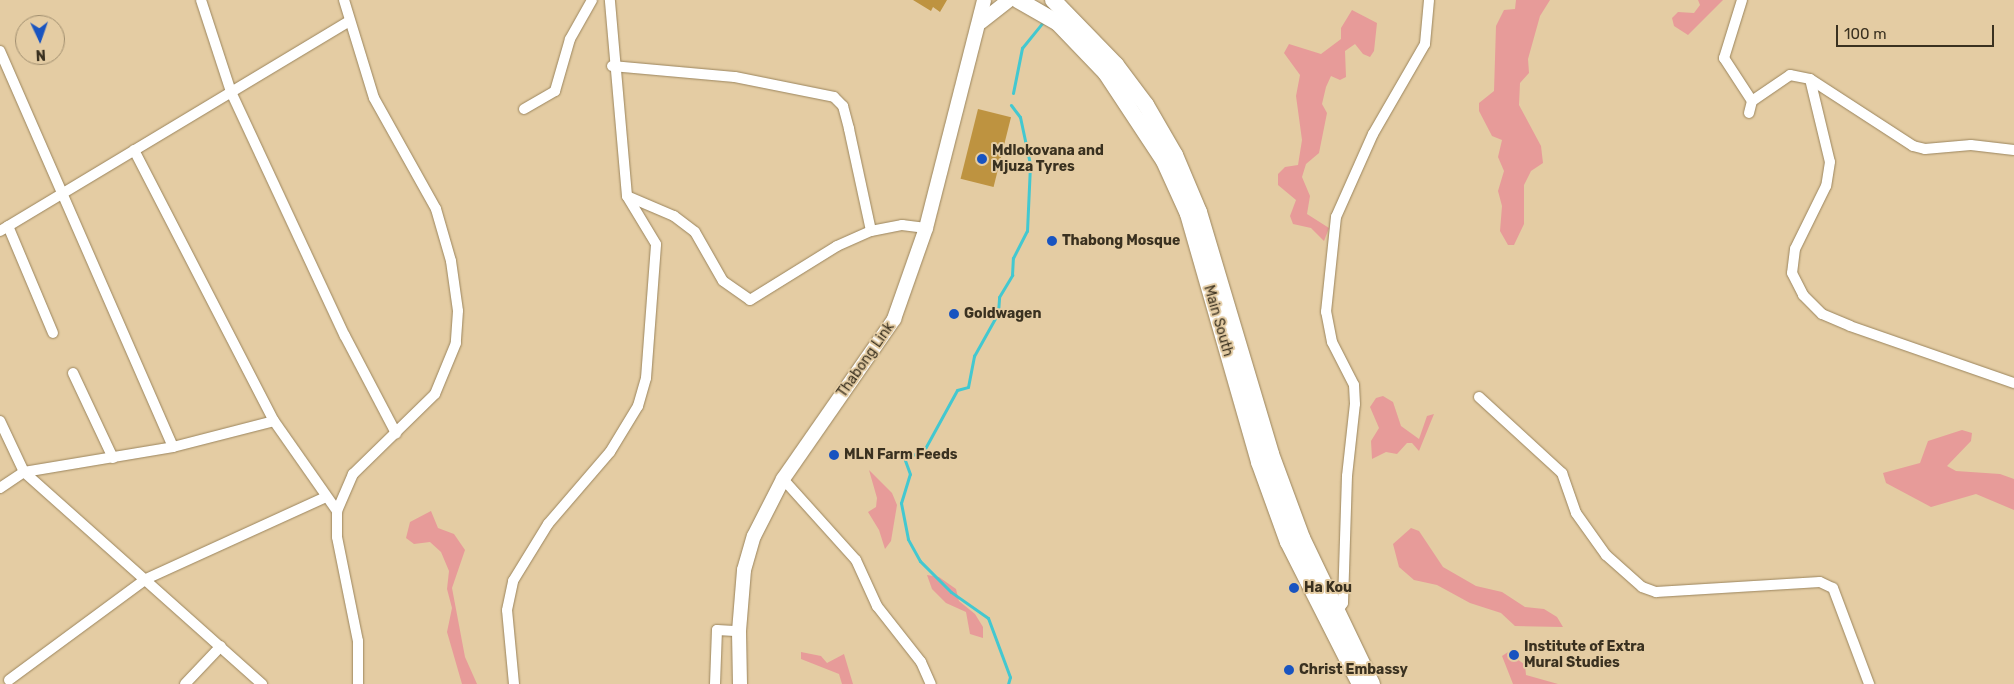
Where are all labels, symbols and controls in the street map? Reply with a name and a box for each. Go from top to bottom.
north arrow [15,15,65,65]
scale bar [1839,15,1996,47]
text: 100 m [1844,25,1886,43]
text: N [35,46,46,63]
place label: Mdlokovana and Mjuza Tyres [992,143,1104,176]
marker: Mdlokovana and Mjuza Tyres [976,153,988,165]
place label: Thabong Mosque [1062,233,1180,249]
marker: Thabong Mosque [1046,235,1058,247]
street label: Main South [1200,283,1236,359]
place label: Goldwagen [964,306,1041,322]
marker: Goldwagen [948,308,960,320]
street label: Thabong Link [834,319,898,401]
place label: MLN Farm Feeds [844,447,958,463]
marker: MLN Farm Feeds [828,449,840,461]
place label: Ha Kou [1304,580,1352,596]
marker: Ha Kou [1288,582,1300,594]
place label: Institute of Extra Mural Studies [1524,639,1645,672]
marker: Institute of Extra Mural Studies [1508,649,1520,661]
place label: Christ Embassy [1299,662,1408,678]
marker: Christ Embassy [1283,664,1295,676]

